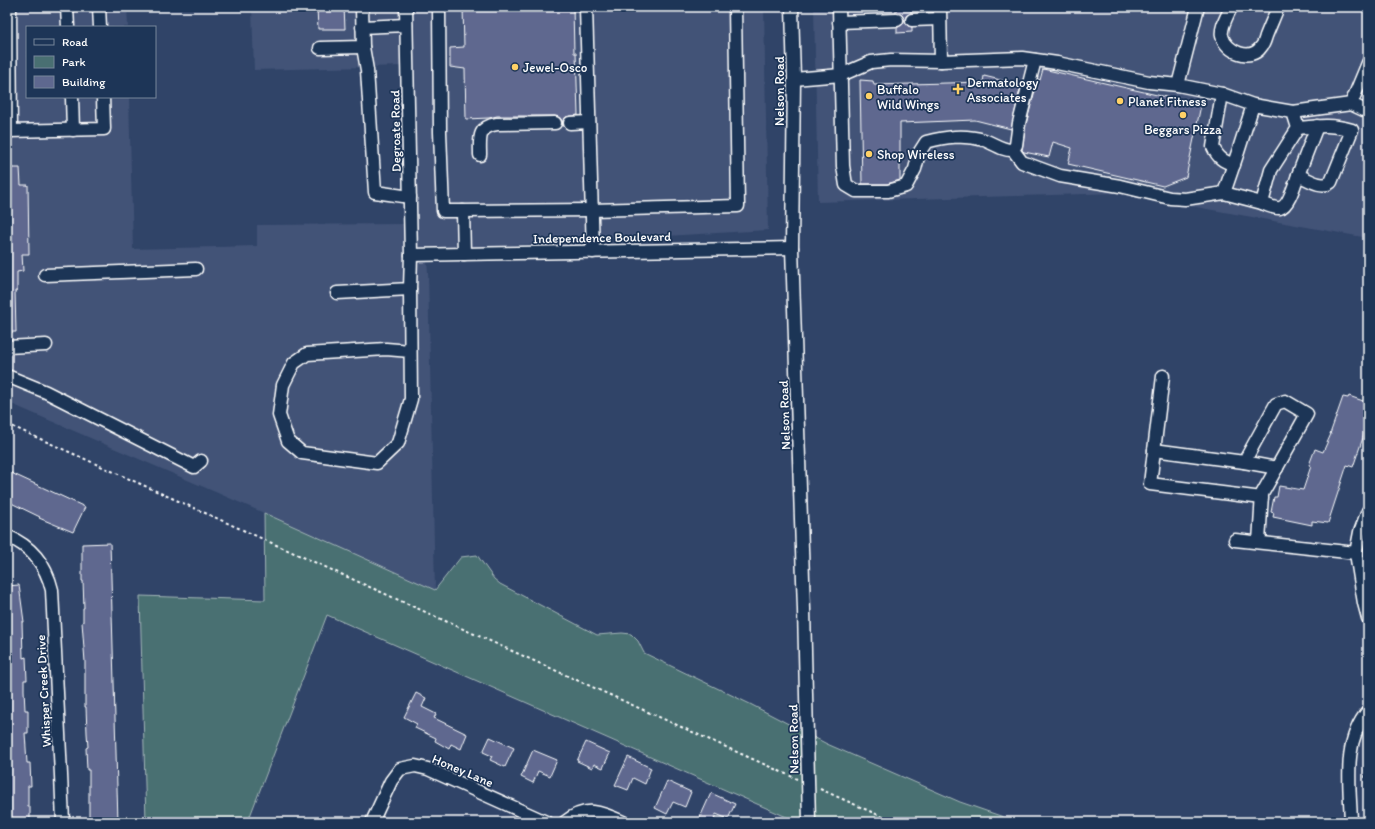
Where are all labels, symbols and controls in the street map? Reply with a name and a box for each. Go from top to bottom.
legend [26,26,156,98]
text: Road [62,35,88,49]
text: Park [62,55,86,69]
street label: Nelson Road [772,56,787,126]
place label: Jewel-Osco [523,60,588,75]
marker: Jewel-Osco [510,62,520,72]
text: Building [62,75,106,89]
place label: Dermatology Associates [967,75,1038,105]
place label: Buffalo Wild Wings [877,82,939,112]
marker: Dermatology Associates [952,83,964,95]
street label: Degroate Road [387,90,404,172]
marker: Buffalo Wild Wings [864,91,874,101]
place label: Planet Fitness [1128,94,1207,109]
marker: Planet Fitness [1115,96,1125,106]
marker: Beggars Pizza [1178,110,1188,120]
place label: Beggars Pizza [1144,122,1222,137]
place label: Shop Wireless [877,147,955,162]
marker: Shop Wireless [864,149,874,159]
street label: Independence Boulevard [533,229,671,246]
street label: Nelson Road [776,380,793,450]
street label: Whisper Creek Drive [33,634,54,748]
street label: Nelson Road [785,704,802,774]
street label: Honey Lane [430,751,496,790]

